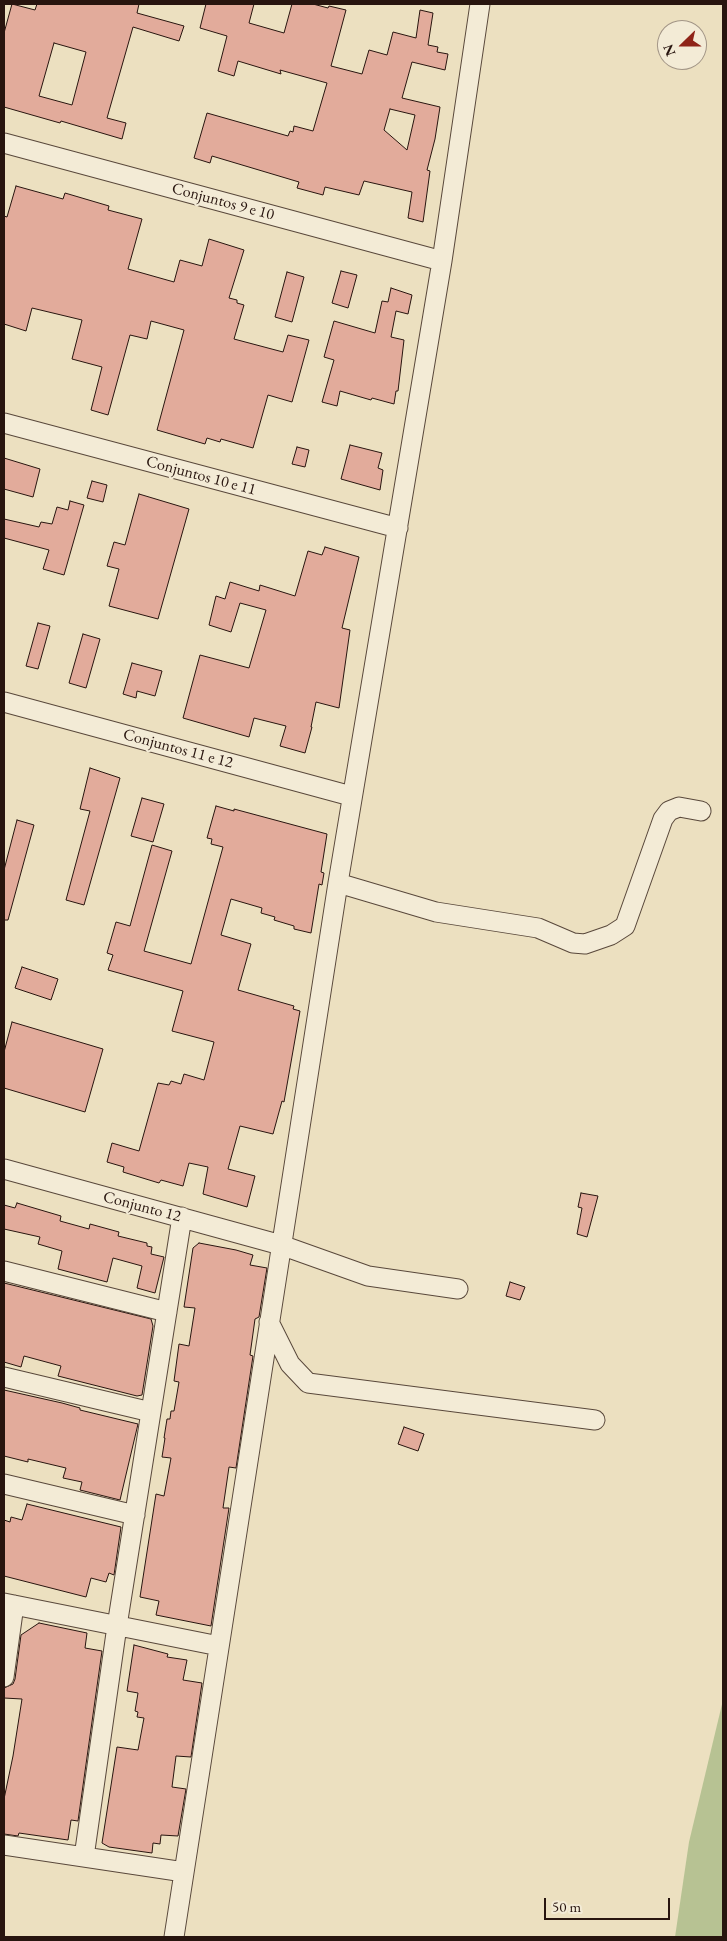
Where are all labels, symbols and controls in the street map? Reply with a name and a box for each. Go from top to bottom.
north arrow [657,20,707,70]
text: N [659,42,679,59]
street label: Conjuntos 9 e 10 [170,179,276,225]
street label: Conjuntos 10 e 11 [144,452,258,500]
street label: Conjuntos 11 e 12 [121,725,235,773]
street label: Conjunto 12 [101,1187,183,1227]
scale bar [547,1888,673,1920]
text: 50 m [552,1897,581,1916]

